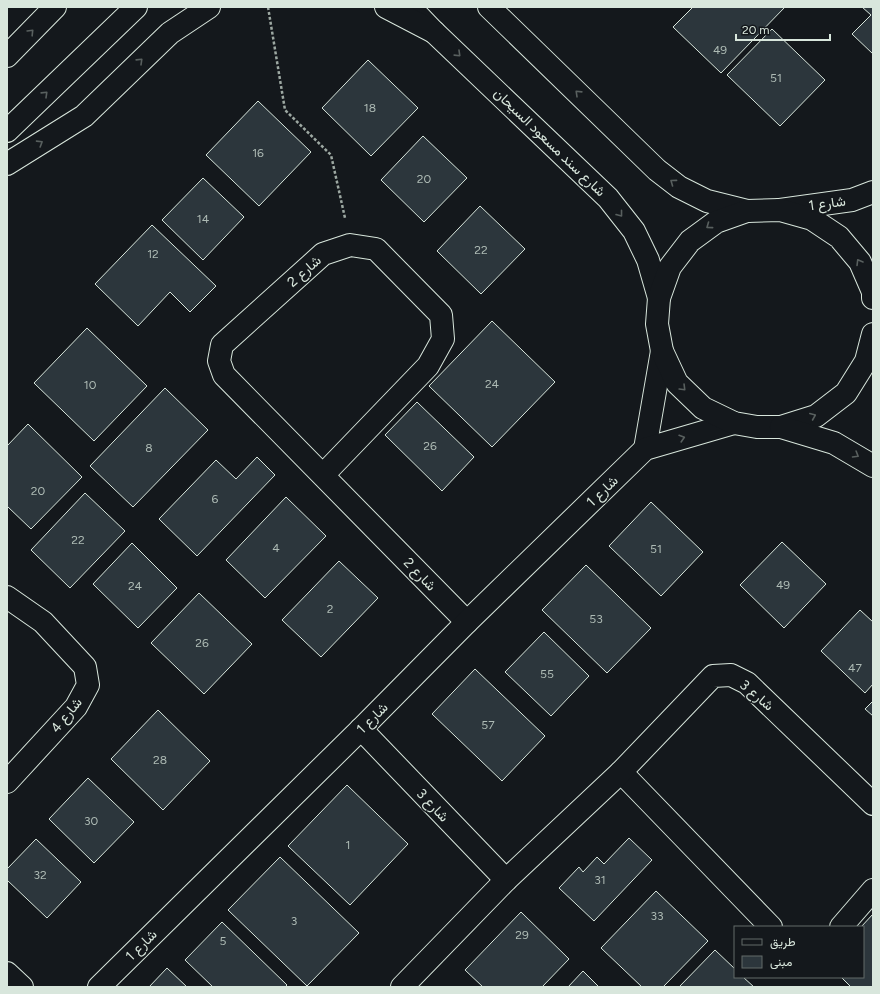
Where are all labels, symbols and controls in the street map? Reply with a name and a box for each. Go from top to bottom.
scale bar [736,16,830,42]
text: 20 m [742,23,770,37]
one-way arrow [26,29,34,37]
house number: 49 [713,43,727,57]
one-way arrow [453,50,461,57]
one-way arrow [135,59,143,66]
house number: 51 [770,71,782,85]
street label: شارع سند مسعود السيحان [489,85,609,202]
one-way arrow [575,90,583,98]
one-way arrow [40,91,48,99]
house number: 18 [364,101,376,115]
one-way arrow [36,140,43,148]
house number: 16 [252,146,264,160]
house number: 20 [417,172,432,186]
one-way arrow [670,180,677,187]
street label: شارع 1 [807,192,847,216]
one-way arrow [616,209,623,216]
house number: 14 [197,212,210,226]
one-way arrow [707,222,714,229]
house number: 22 [474,243,488,257]
house number: 12 [147,247,159,261]
street label: شارع 2 [284,252,326,292]
one-way arrow [856,259,864,266]
house number: 24 [485,377,500,391]
house number: 10 [84,378,97,392]
one-way arrow [678,383,686,391]
one-way arrow [809,413,816,421]
one-way arrow [679,434,686,443]
house number: 26 [423,439,437,453]
house number: 8 [145,441,153,455]
one-way arrow [852,451,859,458]
street label: شارع 1 [583,472,623,512]
house number: 20 [31,484,46,498]
house number: 6 [212,492,219,506]
house number: 22 [71,533,85,547]
house number: 4 [272,541,280,555]
house number: 51 [650,542,662,556]
street label: شارع 2 [398,554,439,596]
house number: 49 [776,578,790,592]
house number: 24 [128,579,143,593]
house number: 2 [327,602,333,616]
house number: 53 [589,612,603,626]
house number: 26 [195,636,209,650]
house number: 47 [848,661,862,675]
house number: 55 [540,667,554,681]
street label: شارع 3 [735,676,777,716]
street label: شارع 4 [47,694,87,738]
street label: شارع 1 [353,699,393,739]
house number: 57 [481,718,495,732]
house number: 28 [153,753,167,767]
street label: شارع 3 [411,785,452,827]
house number: 30 [84,814,98,828]
house number: 1 [346,838,350,852]
house number: 32 [33,868,47,882]
house number: 31 [594,873,606,887]
house number: 33 [650,909,664,923]
house number: 3 [291,914,297,928]
street label: شارع 1 [122,926,162,966]
legend [734,926,864,978]
house number: 29 [515,928,529,942]
house number: 5 [220,934,227,948]
text: طريق [770,935,796,950]
text: مبنى [770,955,792,970]

